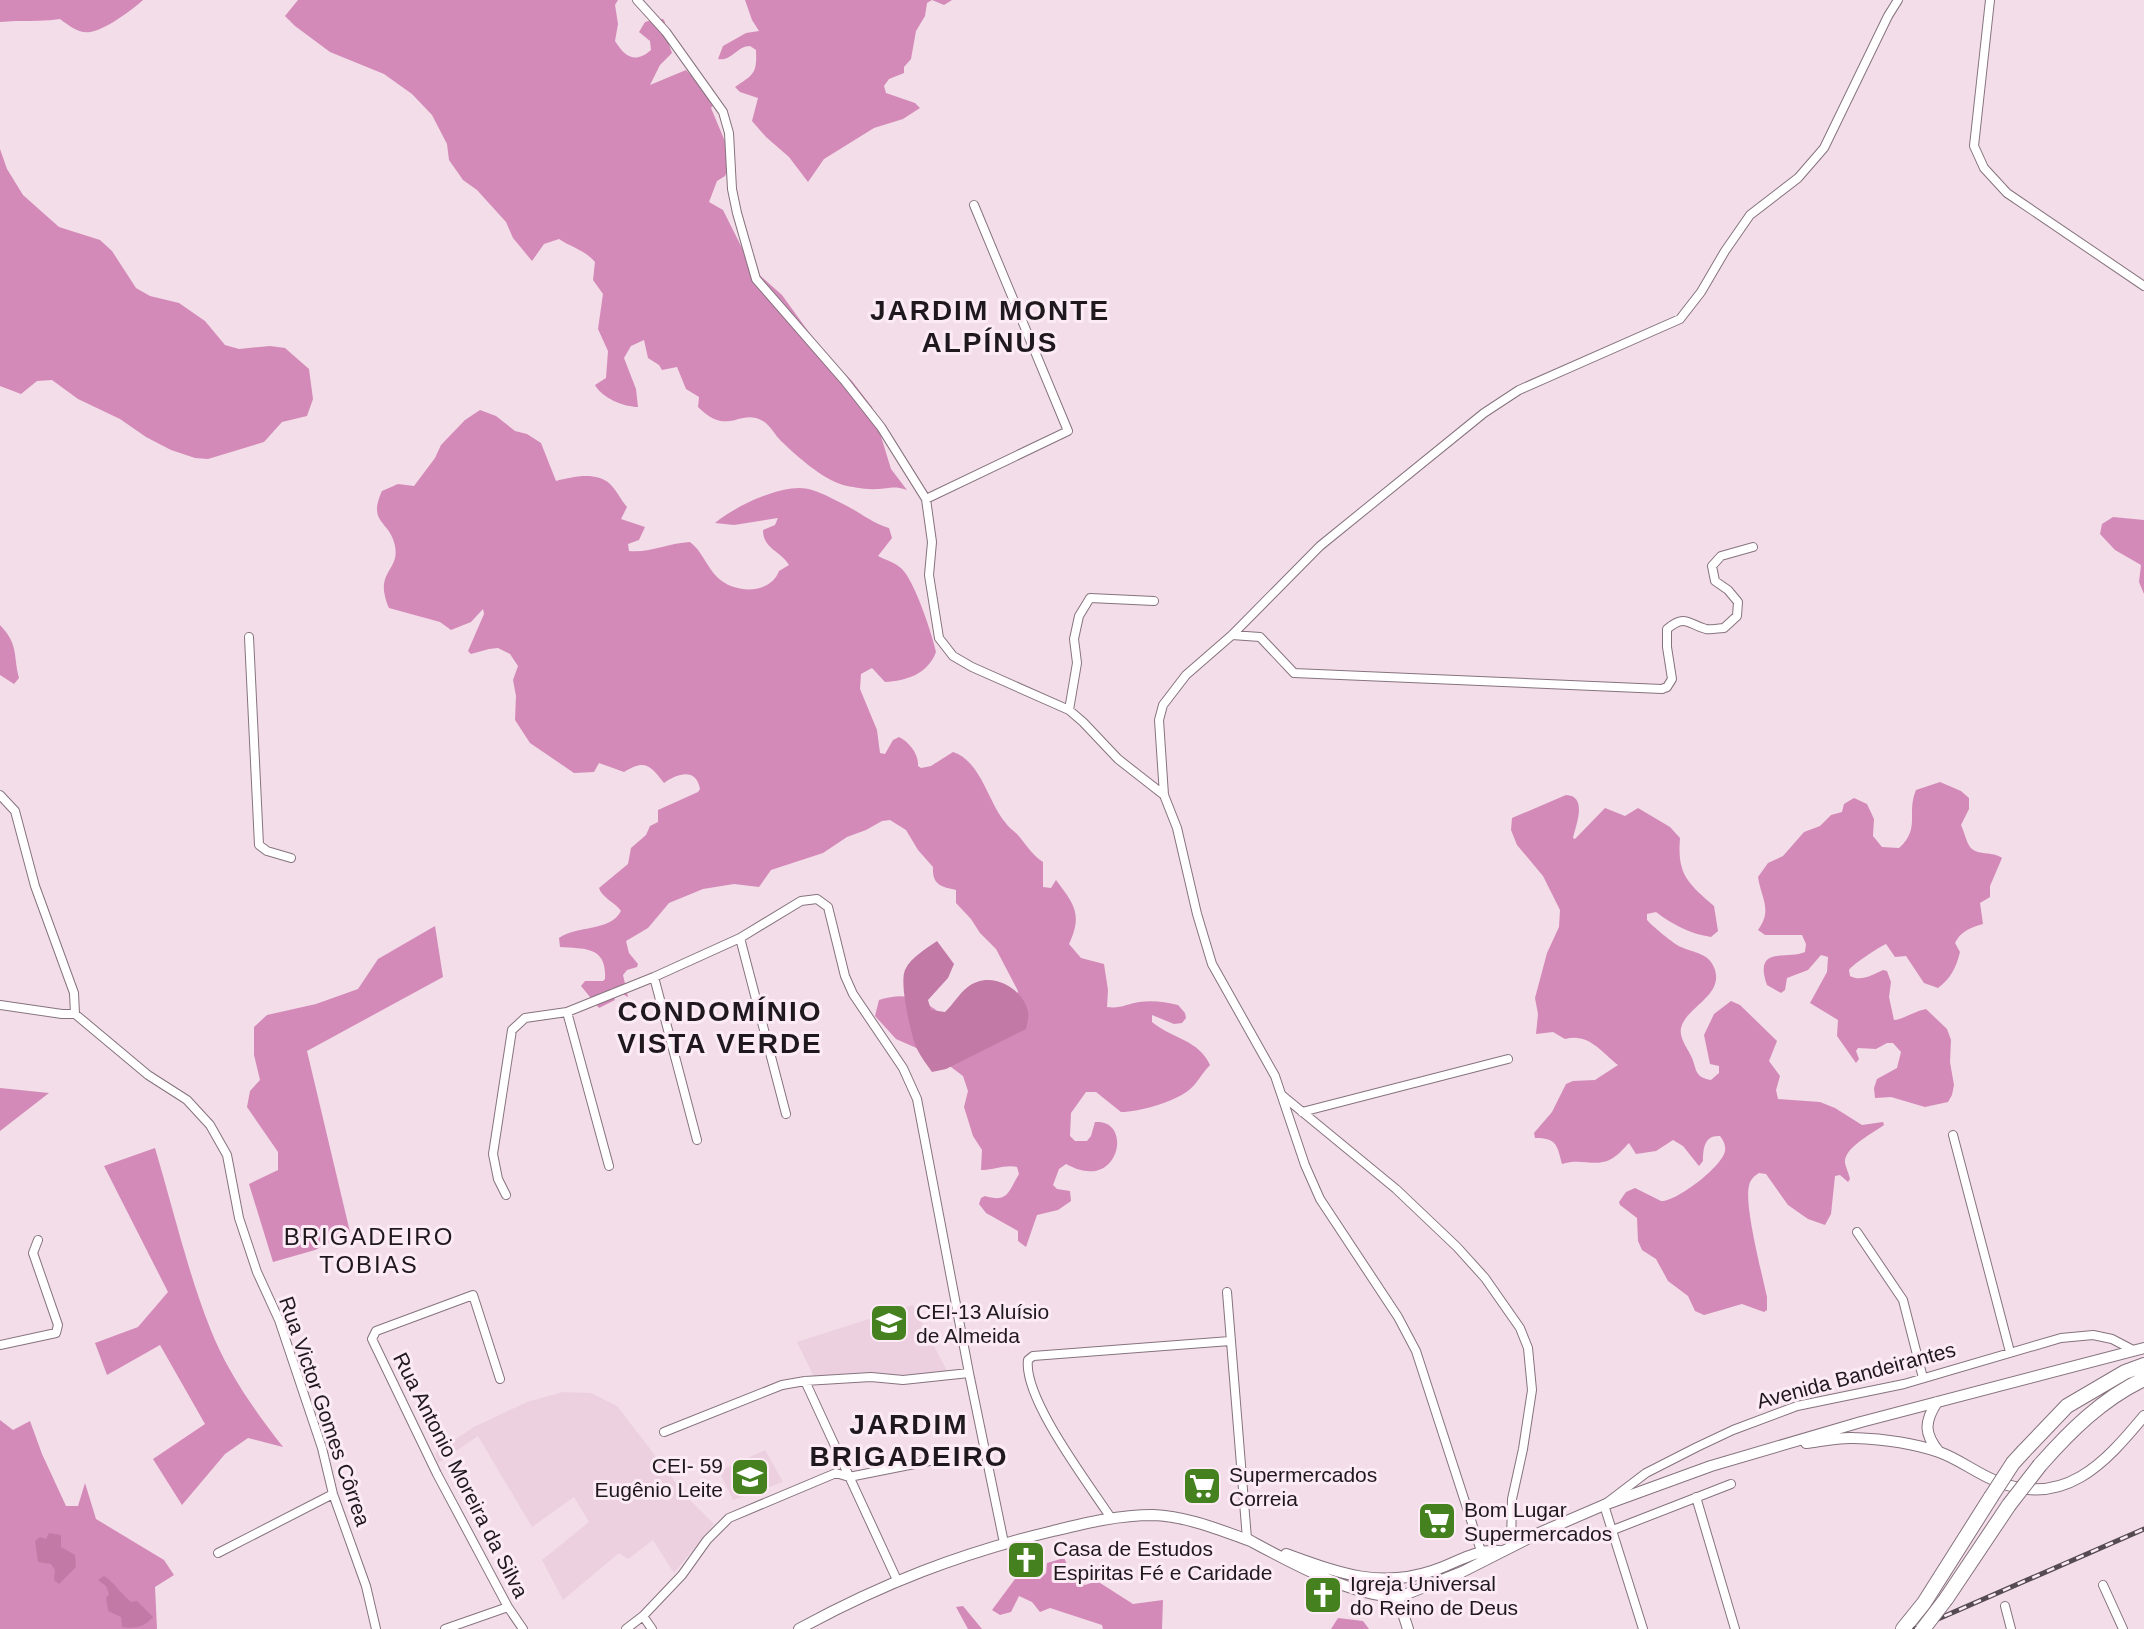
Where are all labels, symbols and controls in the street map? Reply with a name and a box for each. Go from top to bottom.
district label: JARDIM MONTE ALPÍNUS [870,295,1110,358]
district label: CONDOMÍNIO VISTA VERDE [617,996,823,1059]
district label: BRIGADEIRO TOBIAS [284,1223,454,1278]
street label: Rua Victor Gomes Côrrea [275,1293,375,1529]
place label: CEI-13 Aluísio de Almeida [916,1300,1049,1347]
school or university icon: CEI-13 Aluísio de Almeida [868,1302,910,1344]
street label: Avenida Bandeirantes [1754,1337,1958,1413]
street label: Rua Antonio Moreira da Silva [389,1349,533,1602]
district label: JARDIM BRIGADEIRO [810,1409,1008,1472]
place label: CEI- 59 Eugênio Leite [595,1454,723,1501]
school or university icon: CEI- 59 Eugênio Leite [729,1456,771,1498]
place label: Supermercados Correia [1229,1463,1377,1510]
supermarket icon: Supermercados Correia [1181,1465,1223,1507]
place label: Bom Lugar Supermercados [1464,1498,1612,1545]
supermarket icon: Bom Lugar Supermercados [1416,1500,1458,1542]
place label: Casa de Estudos Espiritas Fé e Caridade [1053,1537,1272,1584]
church icon: Casa de Estudos Espiritas Fé e Caridade [1005,1539,1047,1581]
place label: Igreja Universal do Reino de Deus [1350,1572,1518,1619]
church icon: Igreja Universal do Reino de Deus [1302,1574,1344,1616]

